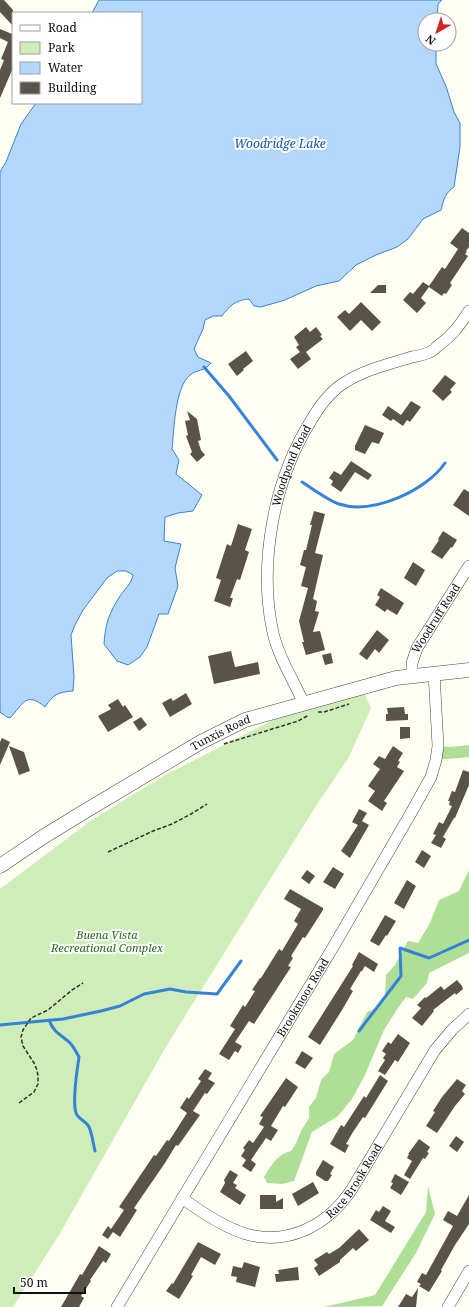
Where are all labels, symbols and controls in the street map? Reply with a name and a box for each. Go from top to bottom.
legend [12,12,142,104]
north arrow [417,12,457,52]
text: Road [48,19,78,36]
text: N [422,31,438,49]
text: Park [48,39,76,56]
text: Water [48,59,83,76]
text: Building [48,79,97,96]
water label: Woodridge Lake [234,135,326,152]
street label: Woodpond Road [268,421,314,508]
street label: Woodruff Road [408,580,463,656]
street label: Tunxis Road [188,711,252,754]
park label: Buena Vista Recreational Complex [50,927,164,955]
street label: Brookmoor Road [273,955,332,1039]
street label: Race Brook Road [322,1140,385,1221]
scale bar [14,1269,85,1295]
text: 50 m [20,1274,48,1291]

